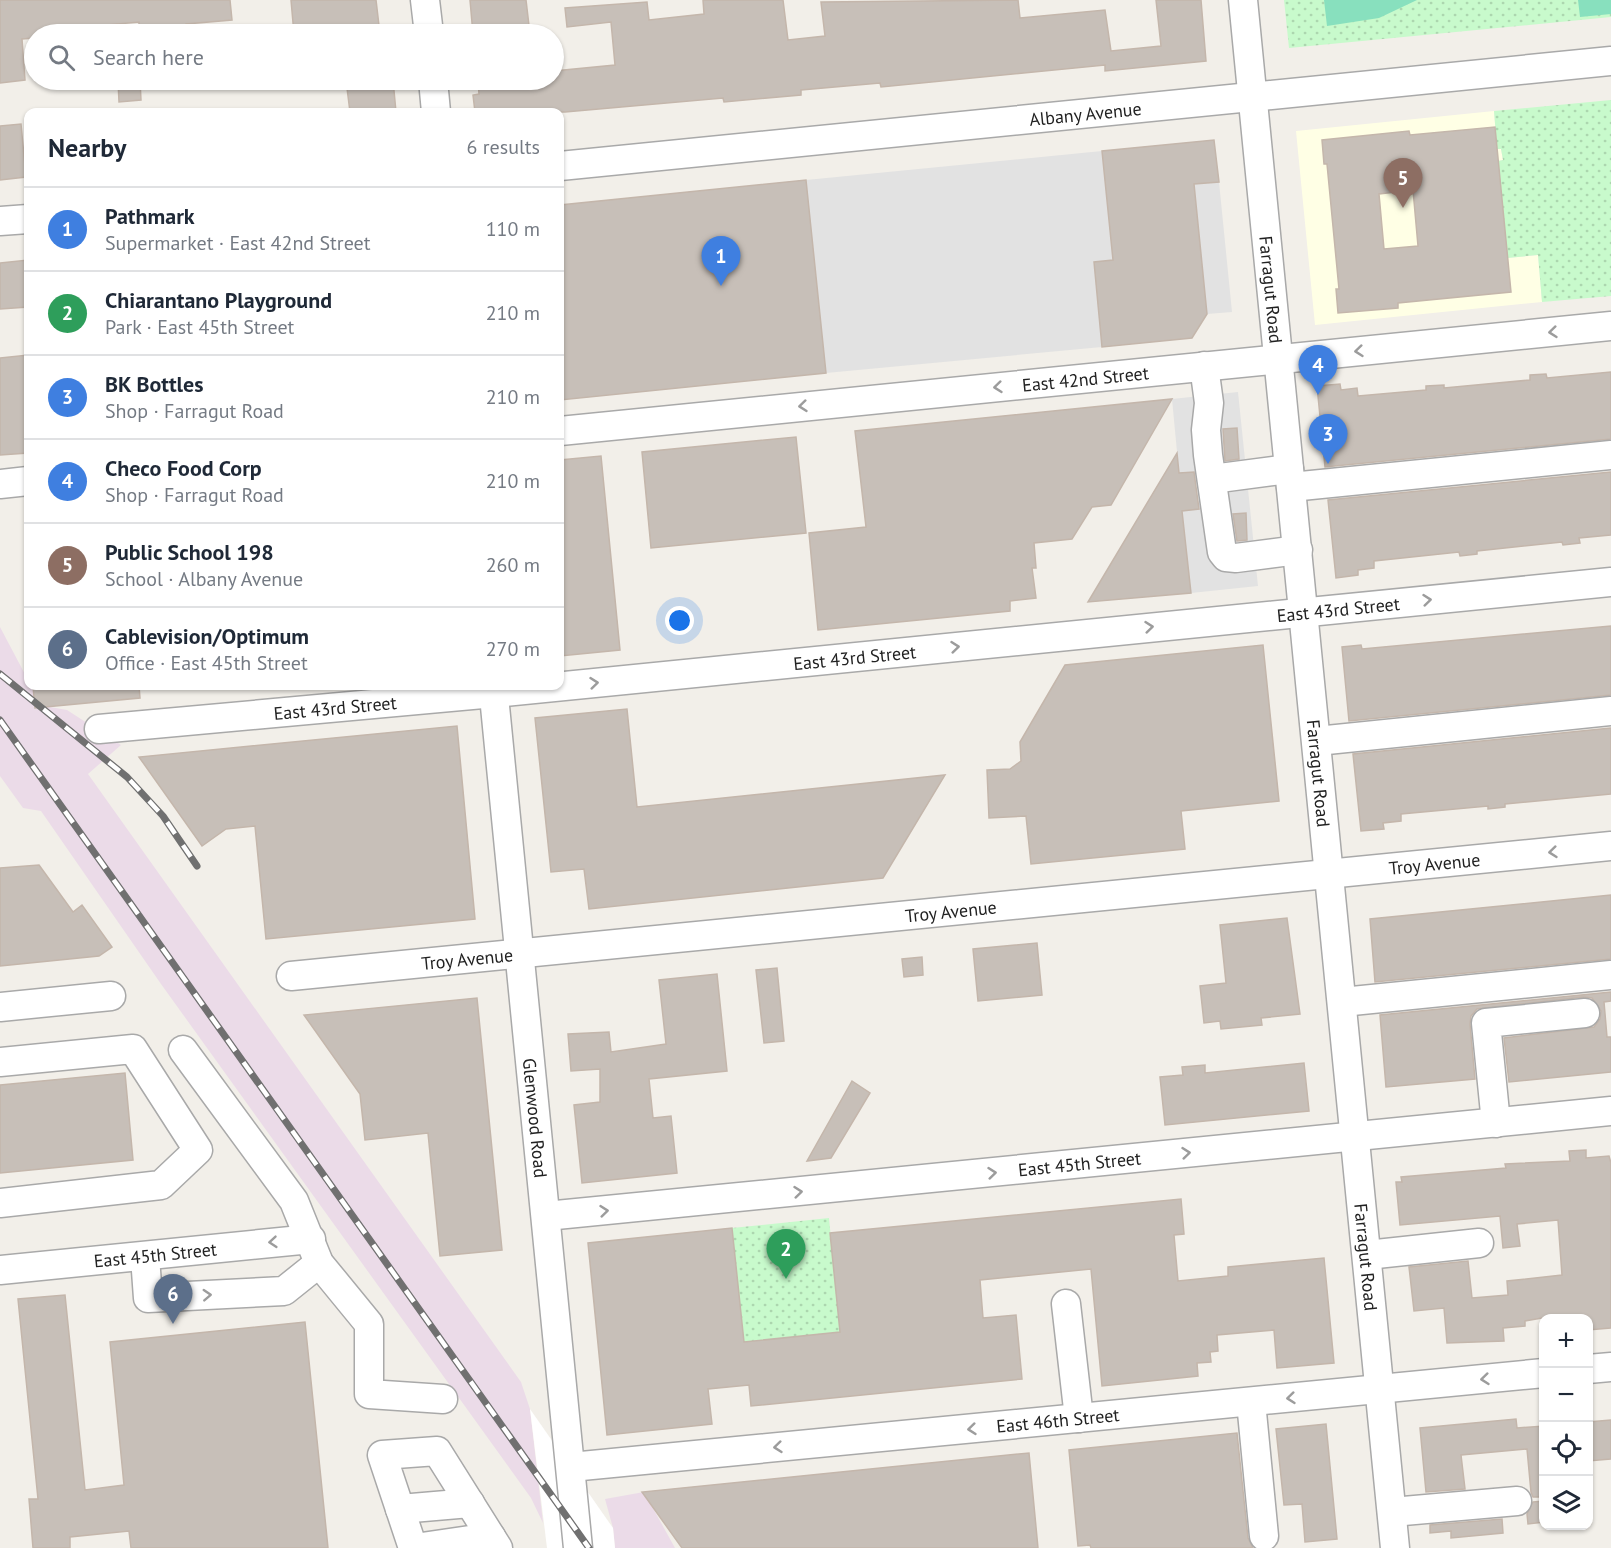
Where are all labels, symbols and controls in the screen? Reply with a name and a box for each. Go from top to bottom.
search box [24,24,564,90]
icon: search [45,41,78,74]
text: Search here [93,43,204,71]
street label: Albany Avenue [1028,96,1143,131]
text: Nearby [48,131,126,164]
text: 6 results [467,134,540,160]
pin: 5 [1384,158,1422,208]
text: Pathmark [105,202,195,230]
text: 1 [62,216,73,242]
text: 110 m [486,216,540,242]
text: Supermarket · East 42nd Street [105,230,371,256]
street label: Farragut Road [1255,235,1288,344]
pin: 1 [702,236,740,286]
text: Chiarantano Playground [105,286,332,314]
text: 2 [62,300,73,326]
text: 210 m [486,300,540,326]
text: Park · East 45th Street [105,314,294,340]
one-way arrow [1548,325,1557,338]
one-way arrow [1354,344,1363,357]
pin: 4 [1298,346,1338,395]
street label: East 42nd Street [1021,361,1150,396]
text: BK Bottles [105,370,204,398]
one-way arrow [993,380,1002,393]
text: 3 [62,384,73,410]
text: 210 m [486,384,540,410]
text: Shop · Farragut Road [105,398,284,424]
one-way arrow [799,399,808,412]
pin: 3 [1308,414,1348,464]
text: Checo Food Corp [105,454,262,482]
text: 4 [62,468,73,494]
text: 210 m [486,468,540,494]
text: Shop · Farragut Road [105,482,284,508]
text: Public School 198 [105,538,274,566]
text: 5 [62,552,73,578]
text: 260 m [486,552,540,578]
text: School · Albany Avenue [105,566,303,592]
street label: East 43rd Street [1276,592,1401,627]
one-way arrow [1422,594,1431,607]
your location [665,606,694,635]
text: Cablevision/Optimum [105,622,309,650]
one-way arrow [1144,622,1153,634]
text: 6 [62,636,73,662]
text: 270 m [486,636,540,662]
street label: East 43rd Street [792,640,917,675]
one-way arrow [950,641,959,654]
text: Office · East 45th Street [105,650,308,676]
one-way arrow [589,677,598,690]
street label: East 43rd Street [273,690,397,725]
street label: Farragut Road [1302,718,1336,828]
one-way arrow [1548,845,1557,858]
street label: Troy Avenue [1388,847,1481,879]
street label: Troy Avenue [904,895,998,927]
street label: Troy Avenue [420,943,514,975]
street label: Glenwood Road [518,1057,553,1179]
street label: East 45th Street [1017,1146,1142,1181]
one-way arrow [1181,1147,1191,1160]
one-way arrow [987,1167,996,1179]
one-way arrow [793,1186,802,1199]
street label: Farragut Road [1350,1202,1383,1312]
one-way arrow [599,1205,608,1218]
pin: 2 [766,1230,806,1279]
one-way arrow [269,1235,278,1248]
street label: East 45th Street [93,1237,218,1272]
pin: 6 [154,1274,192,1324]
one-way arrow [202,1288,211,1301]
map controls [1539,1314,1593,1530]
button: + [1539,1314,1593,1368]
button: − [1539,1368,1593,1422]
one-way arrow [1481,1372,1490,1385]
one-way arrow [1287,1391,1296,1403]
street label: East 46th Street [995,1403,1120,1437]
one-way arrow [967,1422,976,1435]
button: locate [1539,1422,1593,1476]
one-way arrow [773,1440,782,1453]
button: layers [1539,1476,1593,1530]

